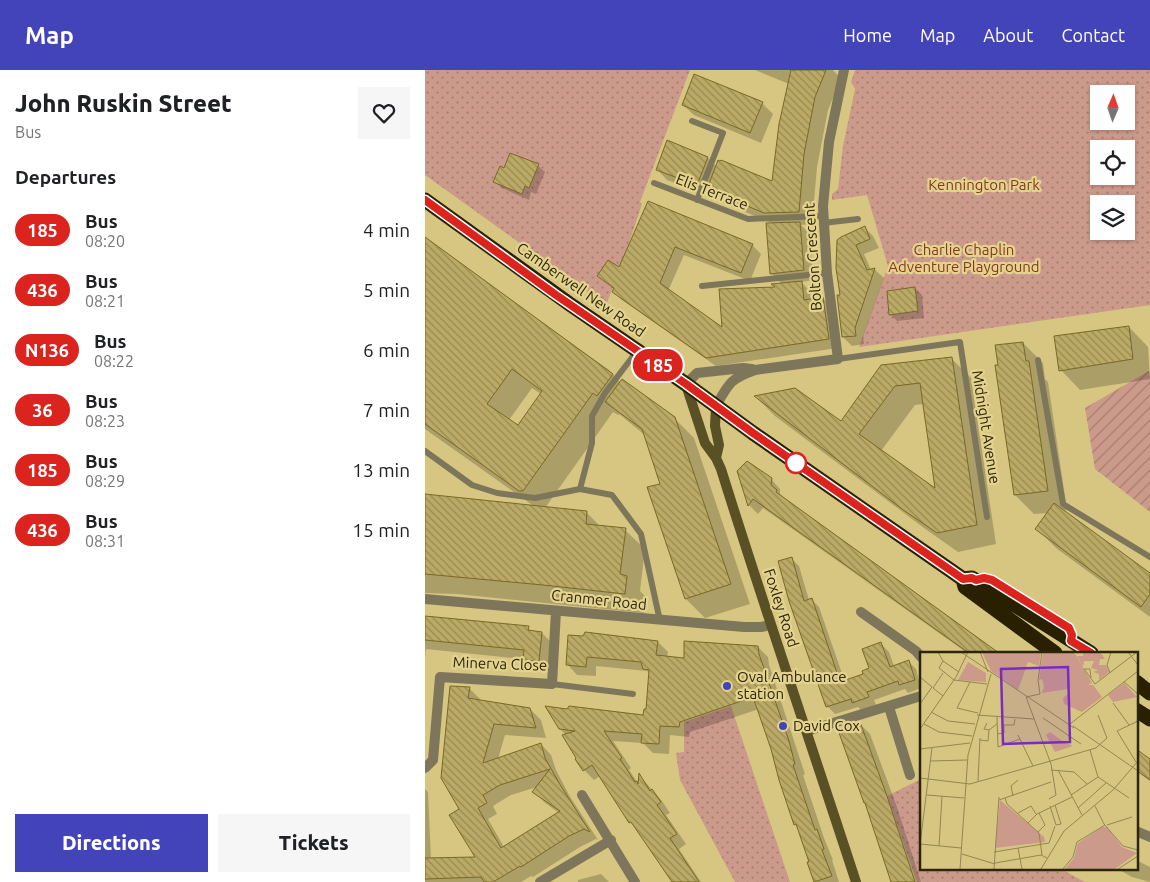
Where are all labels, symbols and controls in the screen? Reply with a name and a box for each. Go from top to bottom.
text: Map [25,22,74,49]
text: Home [843,25,892,45]
text: Map [920,25,955,45]
text: About [983,25,1033,45]
text: Contact [1061,25,1125,45]
north arrow [1090,85,1135,130]
map controls [1090,85,1135,240]
button: heart [358,87,410,139]
text: John Ruskin Street [15,90,232,117]
text: Bus [15,123,41,141]
button: locate [1090,140,1135,185]
text: Departures [15,166,116,188]
street label: Elis Terrace [674,170,751,213]
park label: Kennington Park [928,176,1040,193]
button: layers [1090,195,1135,240]
street label: Bolton Crescent [800,202,825,312]
text: Bus [85,210,118,232]
text: 4 min [363,219,410,241]
text: 185 [27,220,58,240]
text: 08:20 [85,232,125,250]
street label: Camberwell New Road [514,239,649,340]
park label: Charlie Chaplin Adventure Playground [888,241,1040,275]
text: Bus [85,270,118,292]
text: 5 min [363,279,410,301]
text: 436 [27,280,58,300]
text: 08:21 [85,292,125,310]
text: Bus [94,330,127,352]
text: 6 min [363,339,410,361]
text: N136 [25,340,69,360]
line badge: 185 [629,349,687,381]
text: 08:22 [94,352,134,370]
text: 185 [643,355,673,375]
street label: Midnight Avenue [969,369,1004,485]
text: Bus [85,390,118,412]
text: 7 min [363,399,410,421]
text: 36 [32,400,53,420]
text: 08:23 [85,412,125,430]
text: Bus [85,450,118,472]
unlabelled marker [785,452,807,474]
text: 13 min [352,459,410,481]
text: 185 [27,460,58,480]
text: 08:29 [85,472,125,490]
text: Bus [85,510,118,532]
text: 15 min [352,519,410,541]
text: 436 [27,520,58,540]
text: 08:31 [85,532,125,550]
street label: Foxley Road [761,566,802,649]
street label: Cranmer Road [550,586,648,613]
inset map [920,652,1137,870]
street label: Minerva Close [452,653,548,674]
place label: Oval Ambulance station [737,668,847,702]
marker: Oval Ambulance station [721,680,733,692]
place label: David Cox [793,717,860,734]
marker: David Cox [777,720,789,732]
button: Directions [15,814,208,872]
button: Tickets [218,814,410,872]

